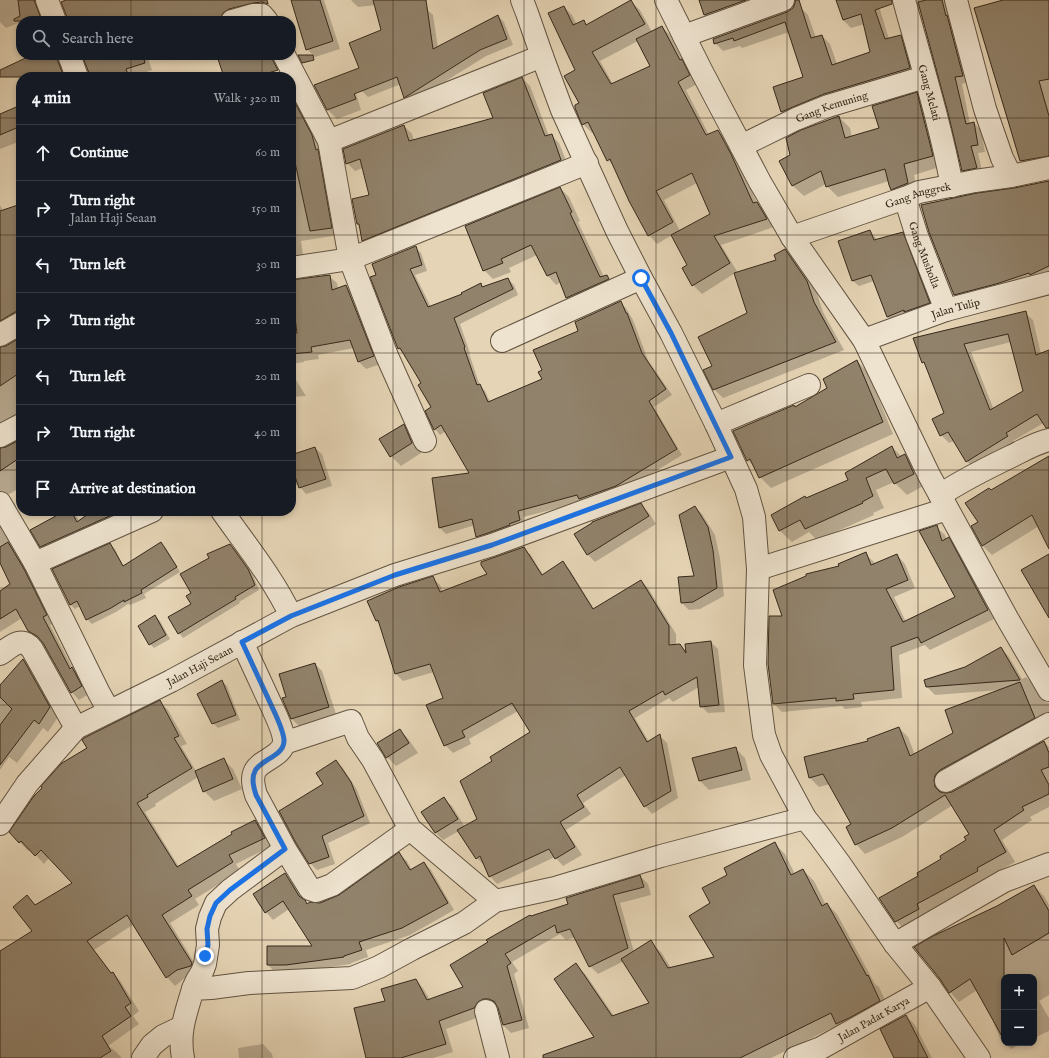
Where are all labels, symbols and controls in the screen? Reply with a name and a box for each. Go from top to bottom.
search box [16,16,296,60]
icon: search [30,27,52,49]
text: Search here [62,29,133,48]
street label: Gang Melati [914,63,943,122]
text: 4 min [32,88,71,109]
street label: Gang Kemuning [794,88,871,126]
text: Walk · 320 m [214,90,280,107]
icon: ahead [32,142,54,164]
text: Continue [70,143,128,162]
text: 60 m [255,144,280,161]
street label: Gang Anggrek [884,180,952,212]
text: Turn right [70,191,135,210]
icon: right [32,198,54,220]
text: 150 m [251,200,280,217]
text: Jalan Haji Seaan [70,210,157,227]
street label: Gang Musholla [905,220,943,291]
icon: left [32,254,54,276]
text: Turn left [70,255,126,274]
text: 30 m [256,256,280,273]
route start [632,269,650,287]
street label: Jalan Tulip [928,295,981,323]
icon: right [32,310,54,332]
text: Turn right [70,311,135,330]
text: 20 m [255,312,280,329]
icon: left [32,366,54,388]
text: Turn left [70,367,126,386]
text: 20 m [255,368,280,385]
icon: right [32,422,54,444]
text: Turn right [70,423,135,442]
text: 40 m [254,424,280,441]
icon: arrive [32,478,54,500]
text: Arrive at destination [70,479,196,498]
street label: Jalan Haji Seaan [163,643,236,691]
route end [196,947,214,965]
map controls [1001,974,1037,1046]
button: + [1001,974,1037,1010]
street label: Jalan Padat Karya [834,994,912,1046]
button: − [1001,1010,1037,1046]

